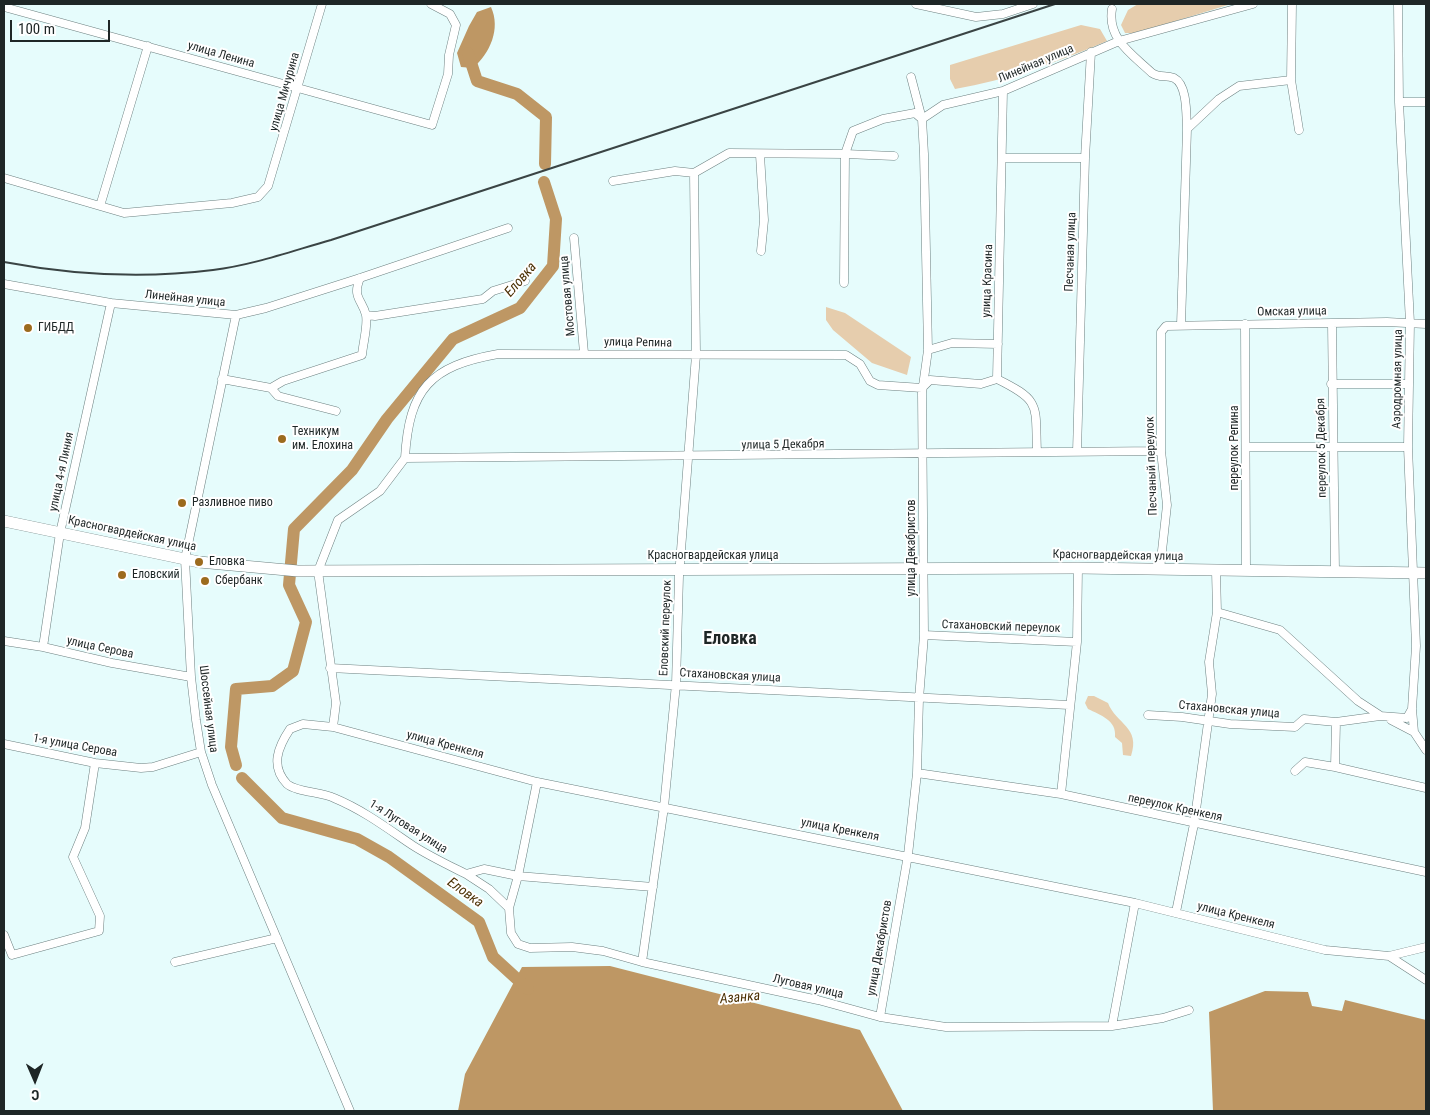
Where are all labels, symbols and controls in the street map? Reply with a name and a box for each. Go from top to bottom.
scale bar [12,10,112,42]
text: 100 m [18,20,55,38]
street label: улица Ленина [186,39,256,71]
street label: Линейная улица [996,42,1076,86]
street label: улица Мичурина [267,51,303,133]
street label: Песчаная улица [1062,212,1080,292]
street label: улица Красина [980,244,996,318]
street label: Мостовая улица [557,255,579,337]
water label: Еловка [501,259,541,301]
street label: Линейная улица [144,288,226,310]
street label: Омская улица [1257,304,1327,320]
place label: ГИБДД [38,321,74,335]
marker: ГИБДД [22,322,34,334]
street label: Аэродромная улица [1390,329,1406,429]
street label: улица Репина [604,335,672,351]
street label: переулок 5 Декабря [1314,398,1330,498]
street label: переулок Репина [1228,406,1242,490]
street label: Песчаный переулок [1143,416,1161,516]
place label: Техникум им. Елохина [292,425,353,453]
street label: улица 4-я Линия [47,431,77,513]
marker: Техникум им. Елохина [276,433,288,445]
street label: улица 5 Декабря [741,437,825,453]
place label: Разливное пиво [192,496,273,510]
marker: Разливное пиво [176,497,188,509]
street label: улица Декабристов [905,499,919,597]
street label: Красногвардейская улица [67,513,197,555]
street label: Красногвардейская улица [1052,548,1184,564]
street label: Красногвардейская улица [648,549,778,563]
place label: Еловка [209,555,245,569]
marker: Еловка [193,556,205,568]
place label: Еловский [132,568,180,582]
marker: Еловский [116,569,128,581]
place label: Сбербанк [215,574,263,588]
marker: Сбербанк [199,575,211,587]
street label: Еловский переулок [657,580,675,676]
street label: Стахановский переулок [941,618,1061,636]
district label: Еловка [703,628,757,650]
street label: улица Серова [65,634,135,662]
street label: Шоссейная улица [195,664,221,754]
street label: Стахановская улица [679,666,781,686]
street label: Стахановская улица [1178,698,1280,722]
street label: улица Кренкеля [405,728,485,762]
street label: 1-я улица Серова [32,731,118,761]
street label: переулок Кренкеля [1127,791,1223,825]
street label: 1-я Луговая улица [366,797,450,857]
street label: улица Кренкеля [800,815,880,845]
water label: Еловка [444,874,486,912]
street label: улица Декабристов [864,899,896,997]
street label: улица Кренкеля [1196,899,1276,933]
street label: Луговая улица [771,972,845,1002]
water label: Азанка [719,988,761,1008]
north arrow [10,1055,60,1105]
text: С [31,1087,39,1103]

